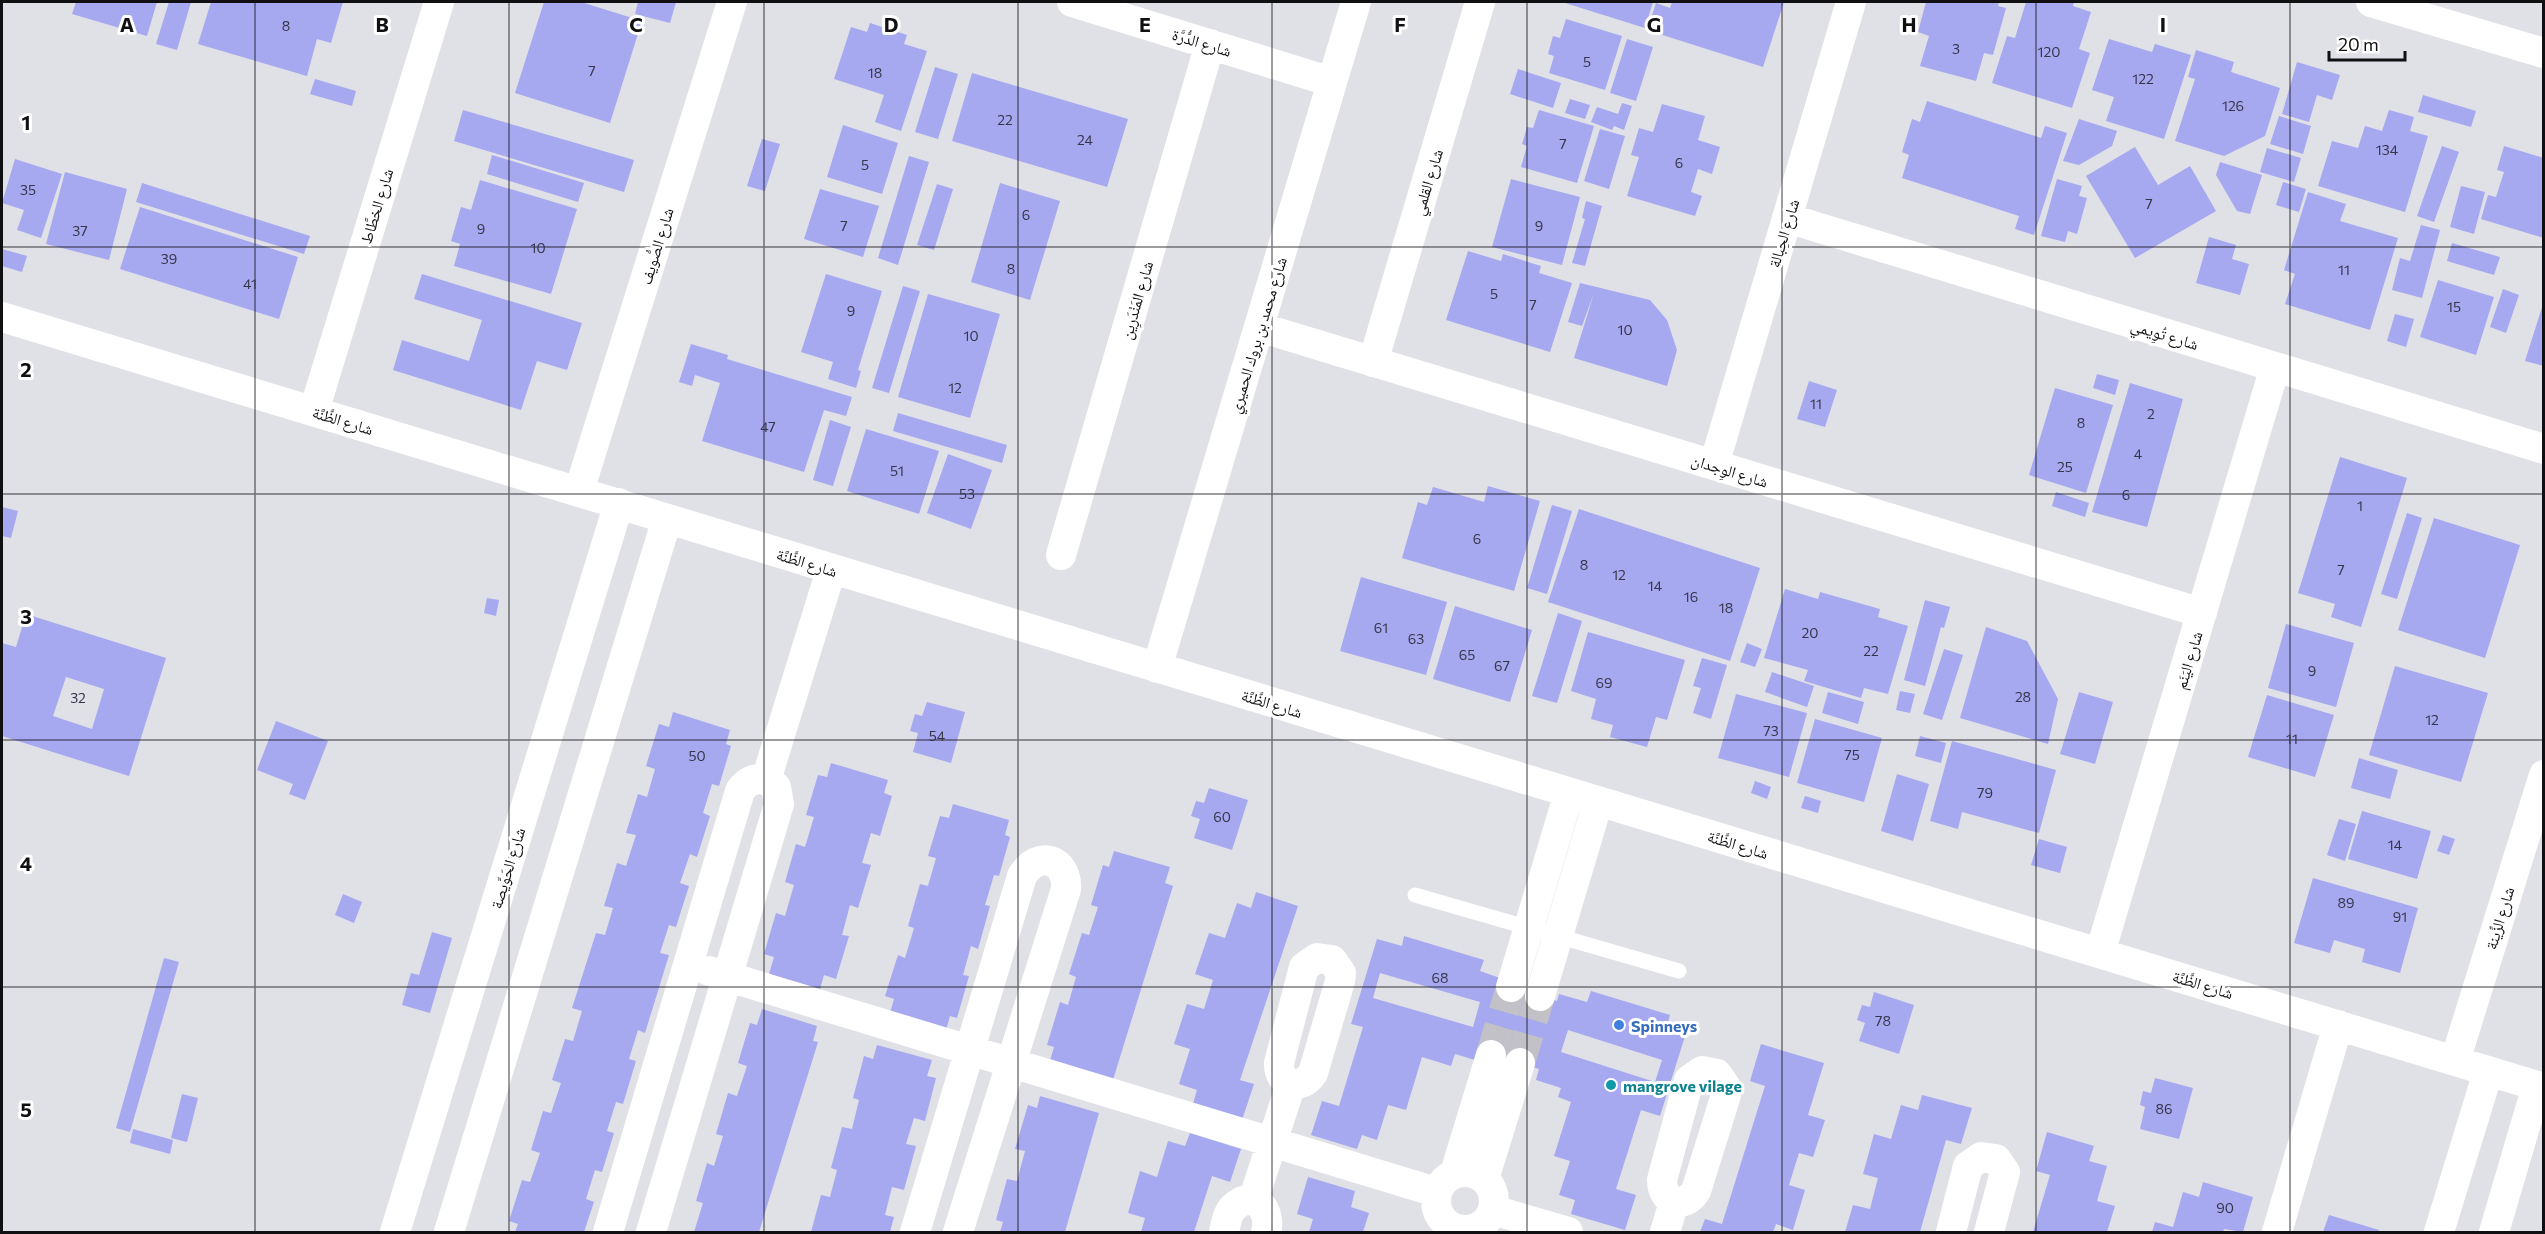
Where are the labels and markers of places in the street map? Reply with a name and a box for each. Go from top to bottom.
place label: Spinneys [1631,1016,1697,1035]
marker: Spinneys [1612,1018,1626,1032]
place label: mangrove vilage [1623,1076,1742,1095]
marker: mangrove vilage [1604,1078,1618,1092]

